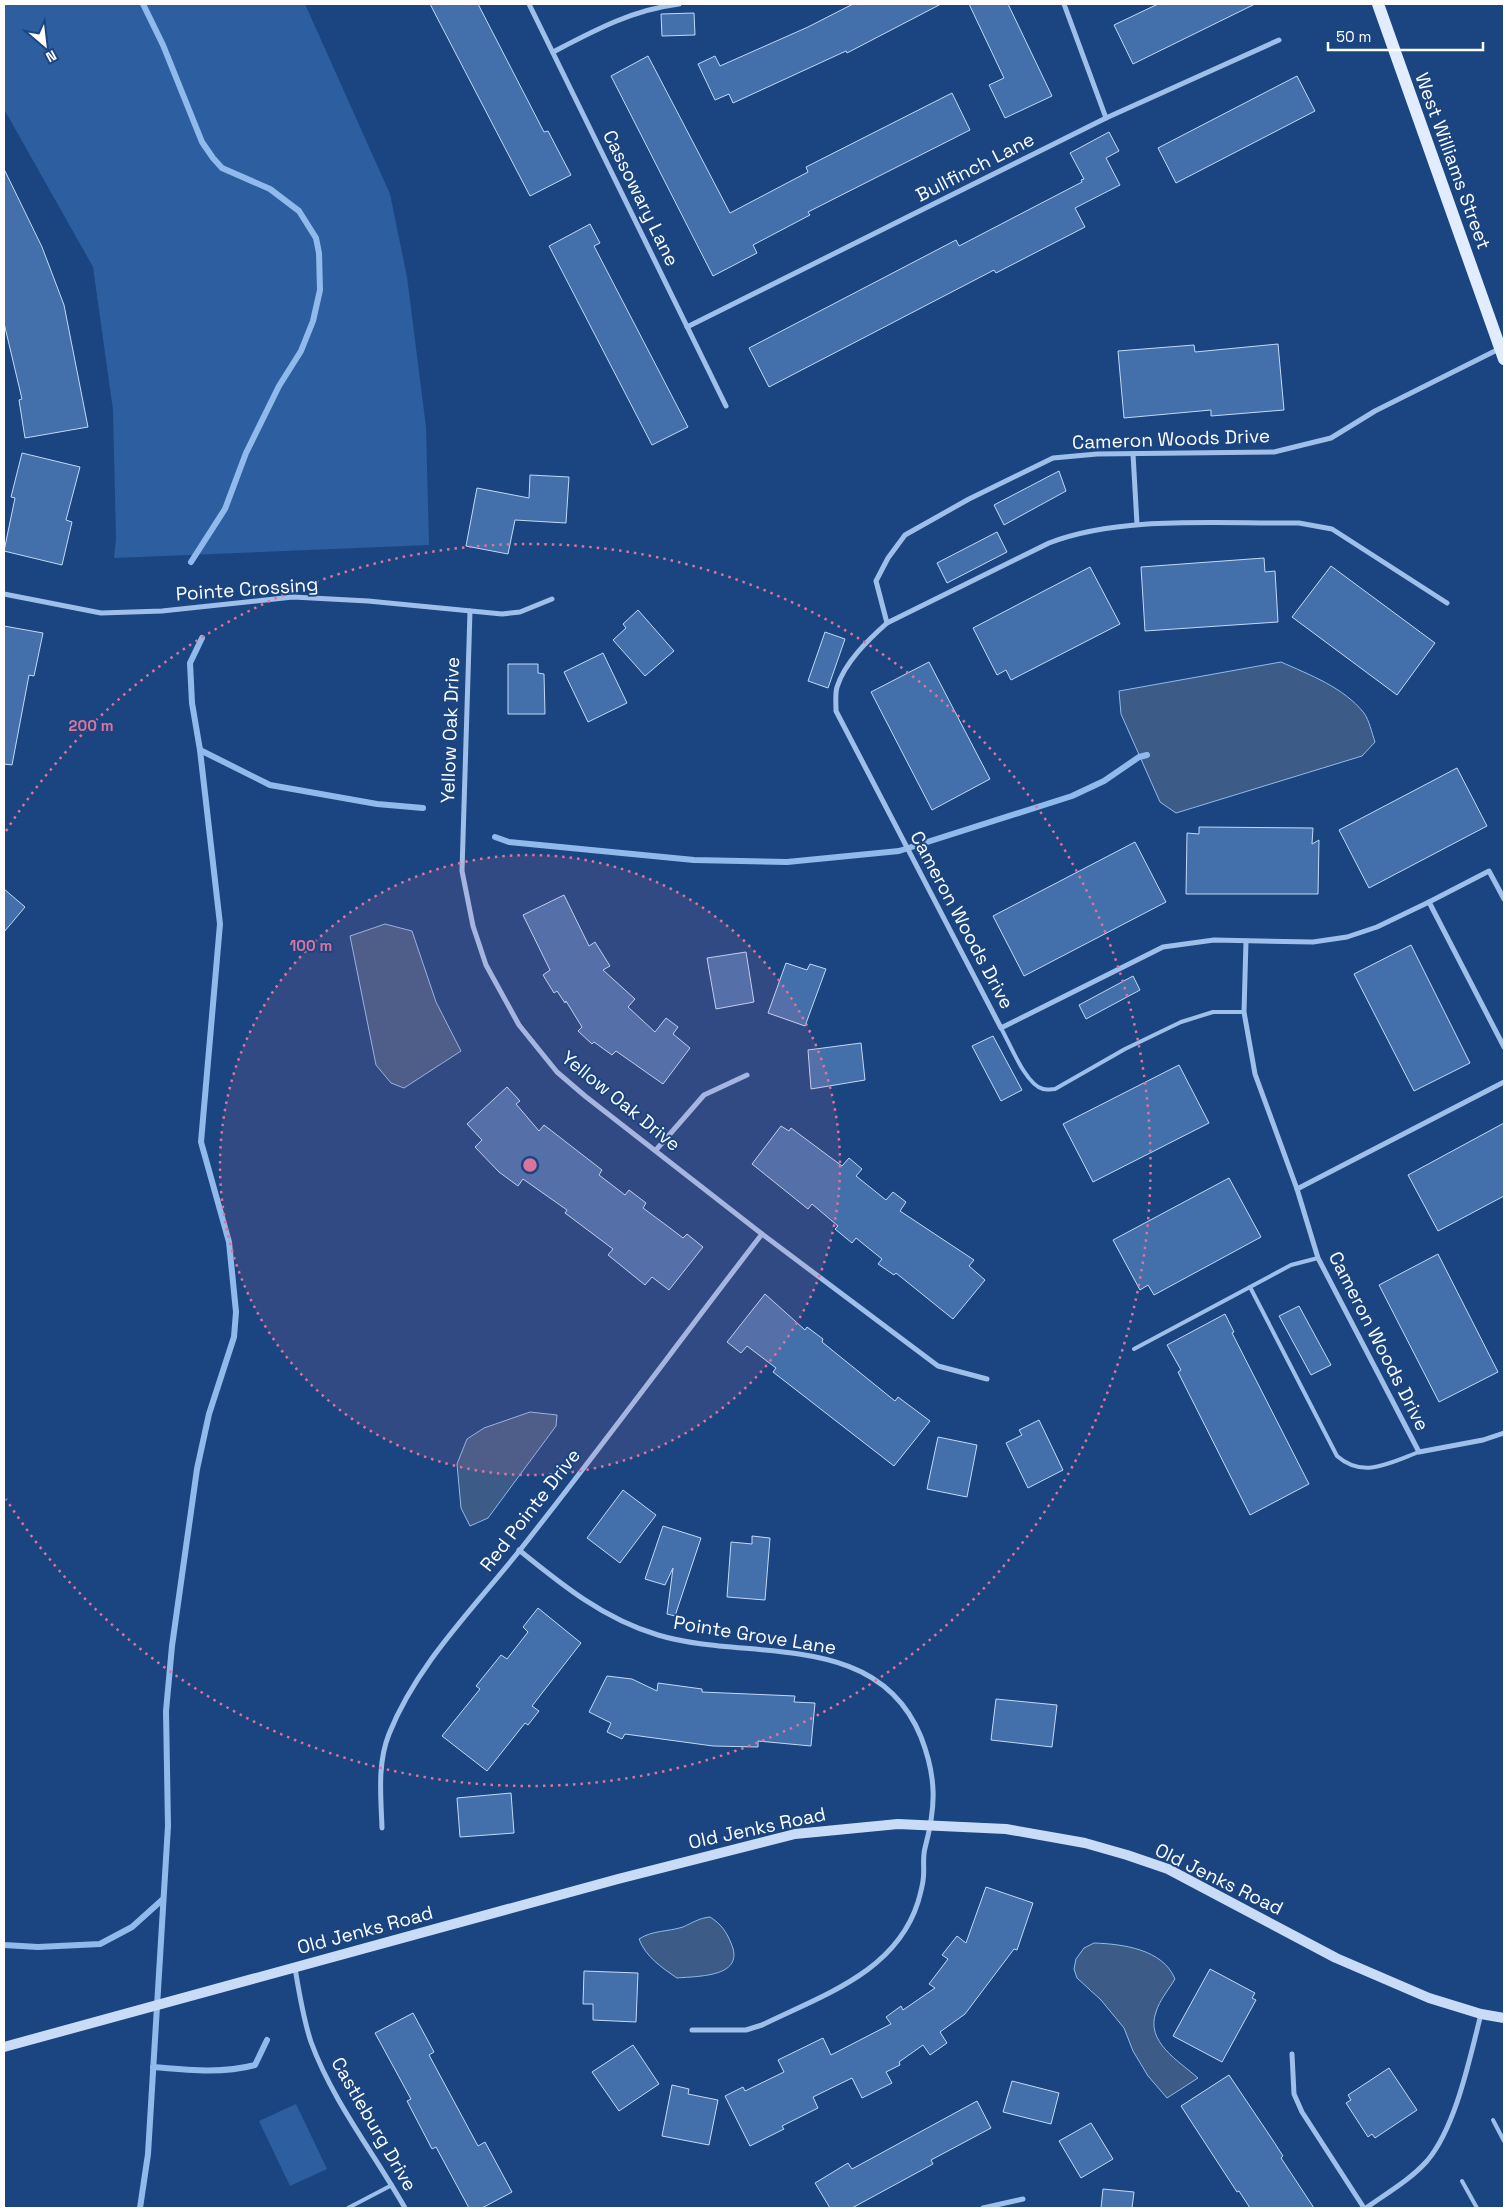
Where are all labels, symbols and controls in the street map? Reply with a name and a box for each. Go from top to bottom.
north arrow [20,20,70,70]
scale bar [1328,20,1483,52]
text: 50 m [1336,27,1371,46]
text: N [43,46,59,67]
street label: West Williams Street [1409,69,1497,253]
street label: Cassowary Lane [597,126,685,270]
street label: Bullfinch Lane [911,126,1039,208]
street label: Cameron Woods Drive [1072,423,1270,455]
street label: Pointe Crossing [175,572,319,606]
street label: Yellow Oak Drive [435,656,465,804]
text: 200 m [69,716,113,735]
street label: Cameron Woods Drive [904,827,1020,1013]
text: 100 m [290,936,332,955]
street label: Yellow Oak Drive [556,1045,686,1157]
centre of rings [521,1156,539,1174]
street label: Cameron Woods Drive [1323,1247,1435,1435]
street label: Red Pointe Drive [474,1443,586,1577]
street label: Pointe Grove Lane [672,1610,838,1660]
street label: Old Jenks Road [686,1801,828,1855]
street label: Old Jenks Road [1151,1837,1287,1921]
street label: Old Jenks Road [294,1900,436,1960]
street label: Castleburg Drive [325,2052,423,2196]

